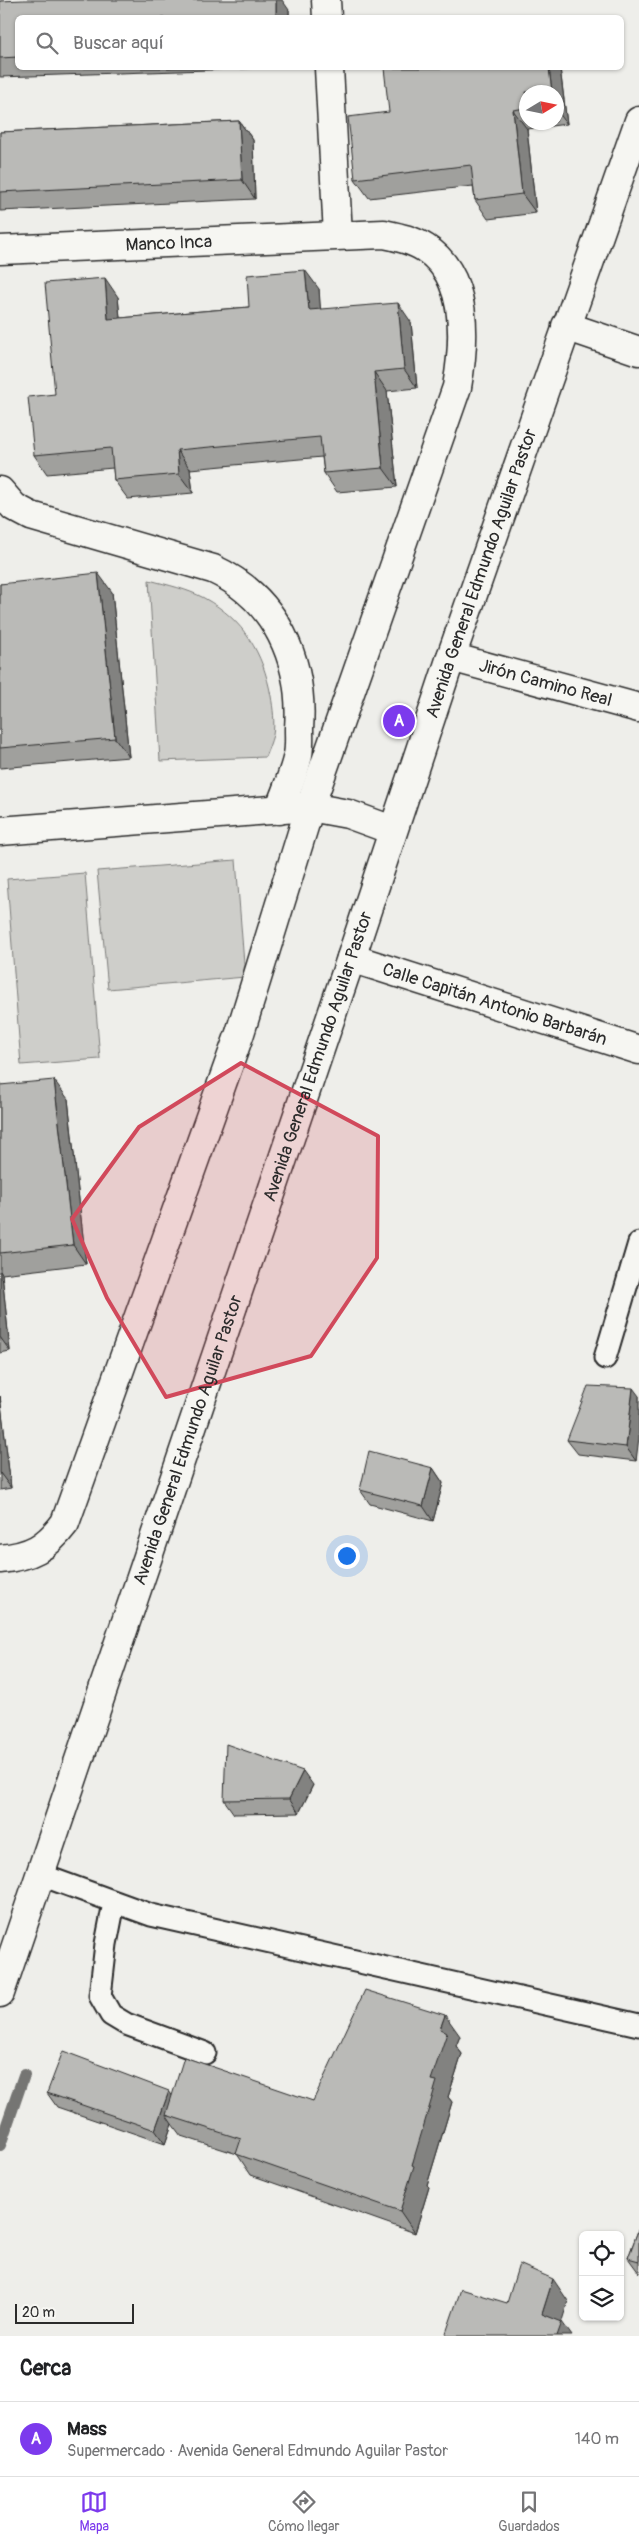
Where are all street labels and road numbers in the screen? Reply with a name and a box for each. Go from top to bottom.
street label: Manco Inca [125,230,213,256]
street label: Avenida General Edmundo Aguilar Pastor [420,425,542,721]
street label: Jirón Camino Real [477,654,615,712]
street label: Avenida General Edmundo Aguilar Pastor [258,908,377,1204]
street label: Calle Capitán Antonio Barbarán [380,957,610,1051]
street label: Avenida General Edmundo Aguilar Pastor [128,1291,248,1588]

